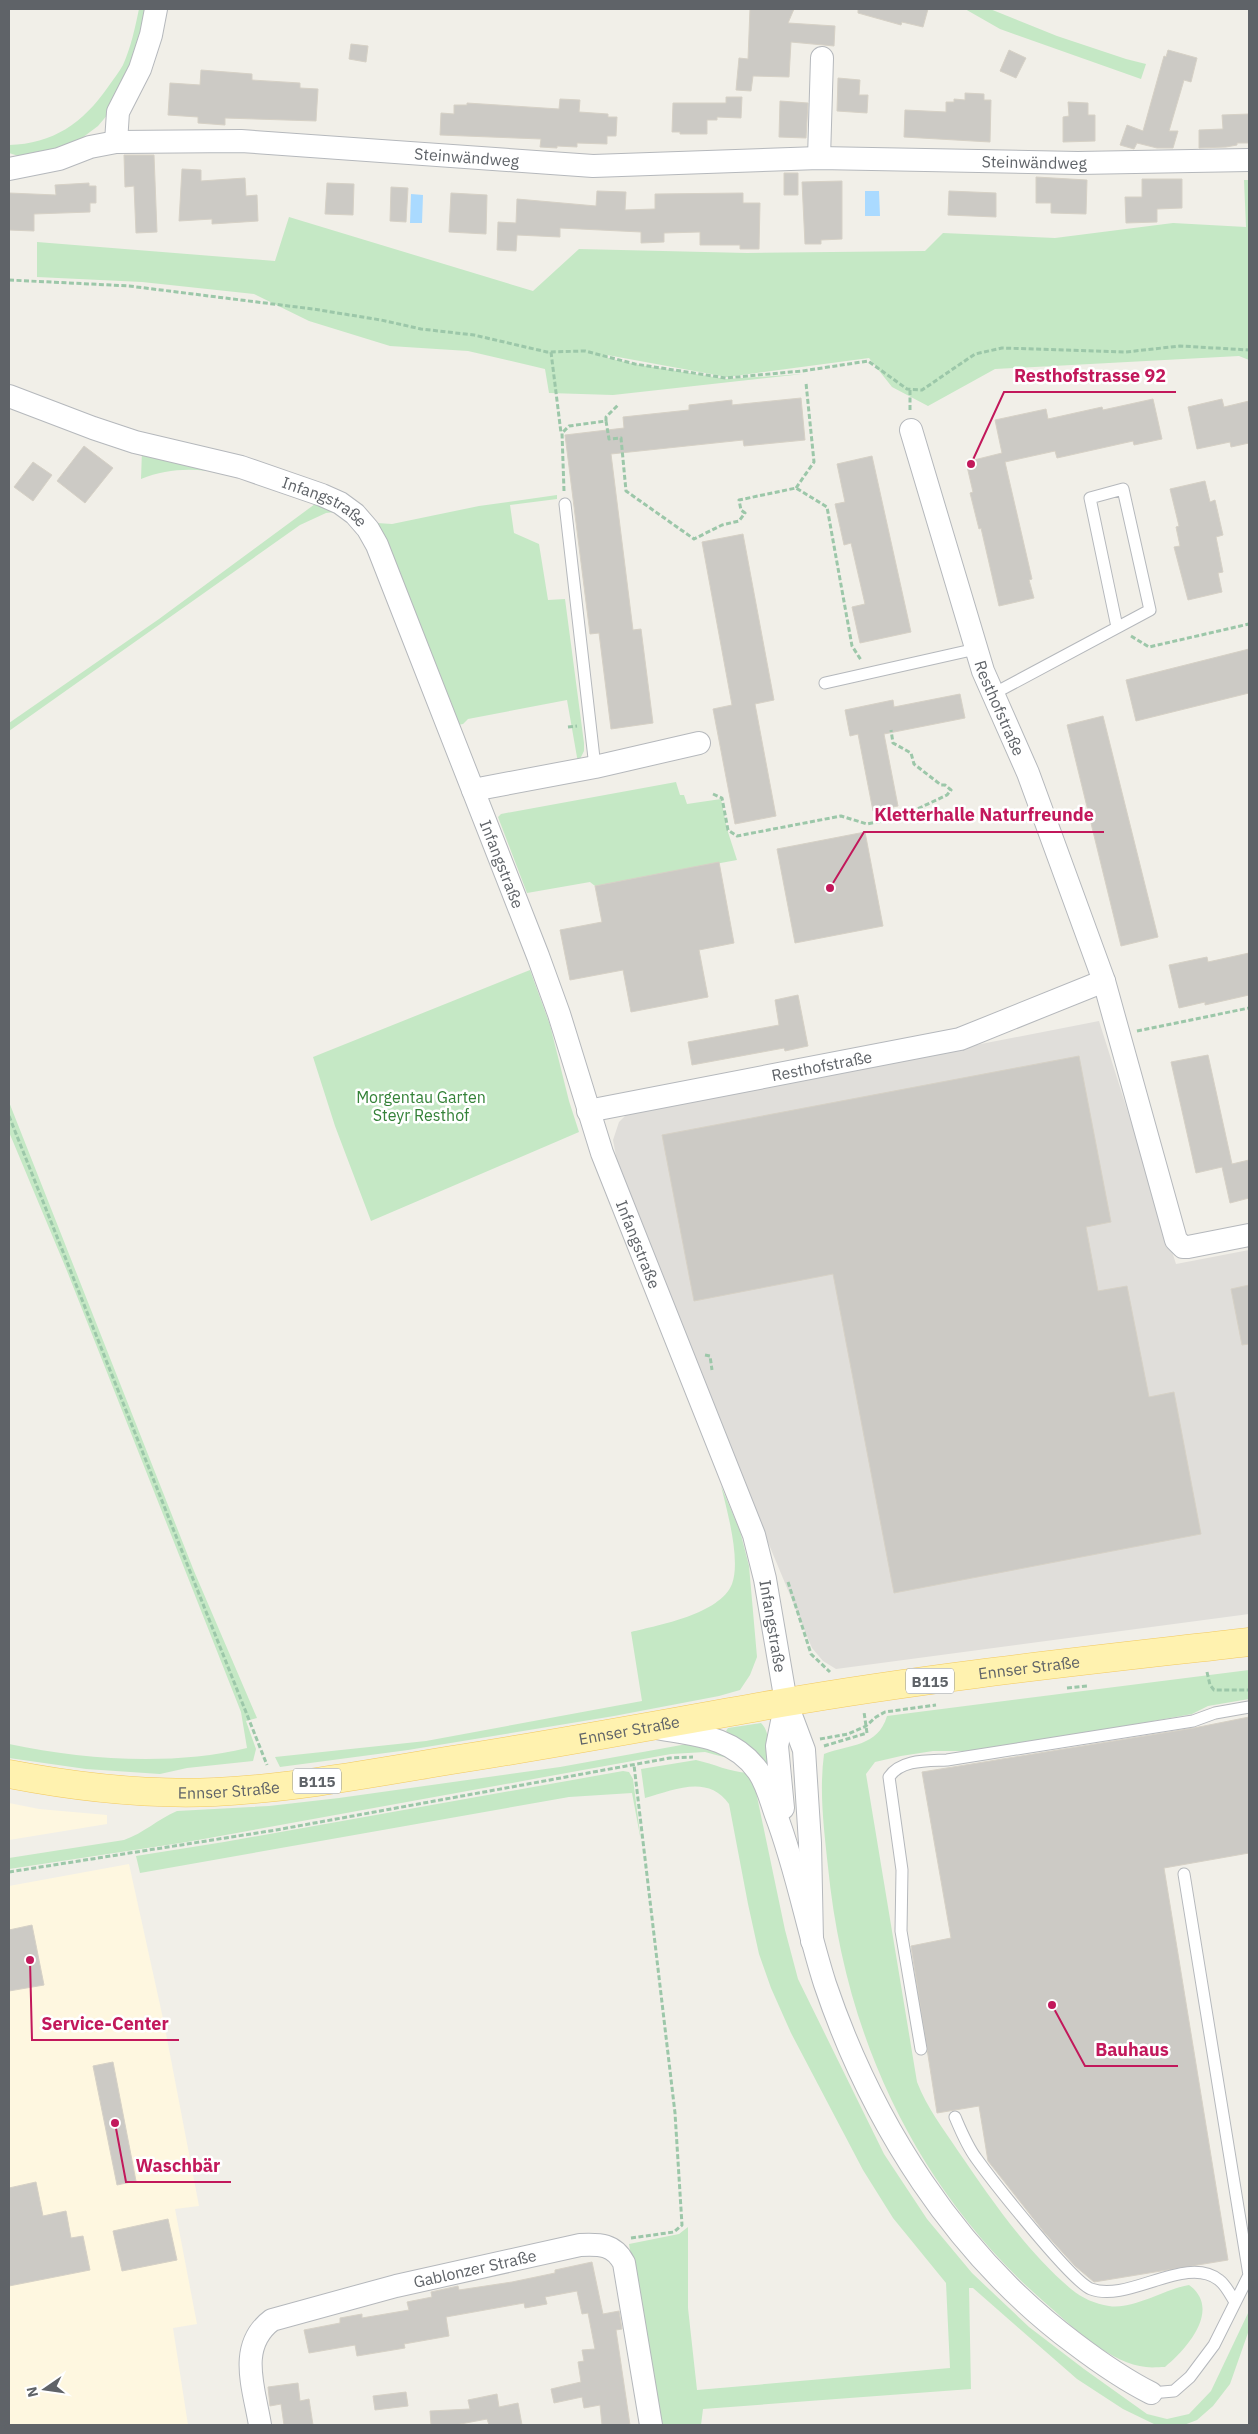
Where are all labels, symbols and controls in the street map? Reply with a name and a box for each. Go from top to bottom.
street label: Steinwändweg [414,143,520,171]
street label: Steinwändweg [981,151,1088,173]
callout: Resthofstrasse 92 [1004,359,1176,392]
text: Resthofstrasse 92 [1014,364,1166,387]
street label: Infangstraße [279,472,372,531]
street label: Resthofstraße [970,658,1029,759]
callout: Kletterhalle Naturfreunde [864,799,1104,832]
text: Kletterhalle Naturfreunde [874,803,1094,826]
street label: Infangstraße [476,817,528,911]
street label: Resthofstraße [770,1046,874,1085]
park label: Morgentau Garten Steyr Resthof [356,1087,486,1125]
street label: Infangstraße [612,1197,665,1292]
street label: Infangstraße [755,1578,791,1674]
street label: Ennser Straße [977,1651,1081,1684]
road number: B115 [906,1668,954,1694]
street label: Ennser Straße [577,1711,681,1749]
road number: B115 [293,1768,341,1794]
street label: Ennser Straße [178,1777,281,1803]
callout: Service-Center [32,2007,179,2040]
text: Service-Center [41,2012,169,2035]
callout: Bauhaus [1085,2033,1178,2066]
text: Bauhaus [1095,2038,1169,2061]
callout: Waschbär [126,2149,231,2182]
text: Waschbär [136,2154,220,2177]
street label: Gablonzer Straße [411,2245,538,2292]
north arrow [20,2364,70,2414]
text: N [22,2385,42,2399]

